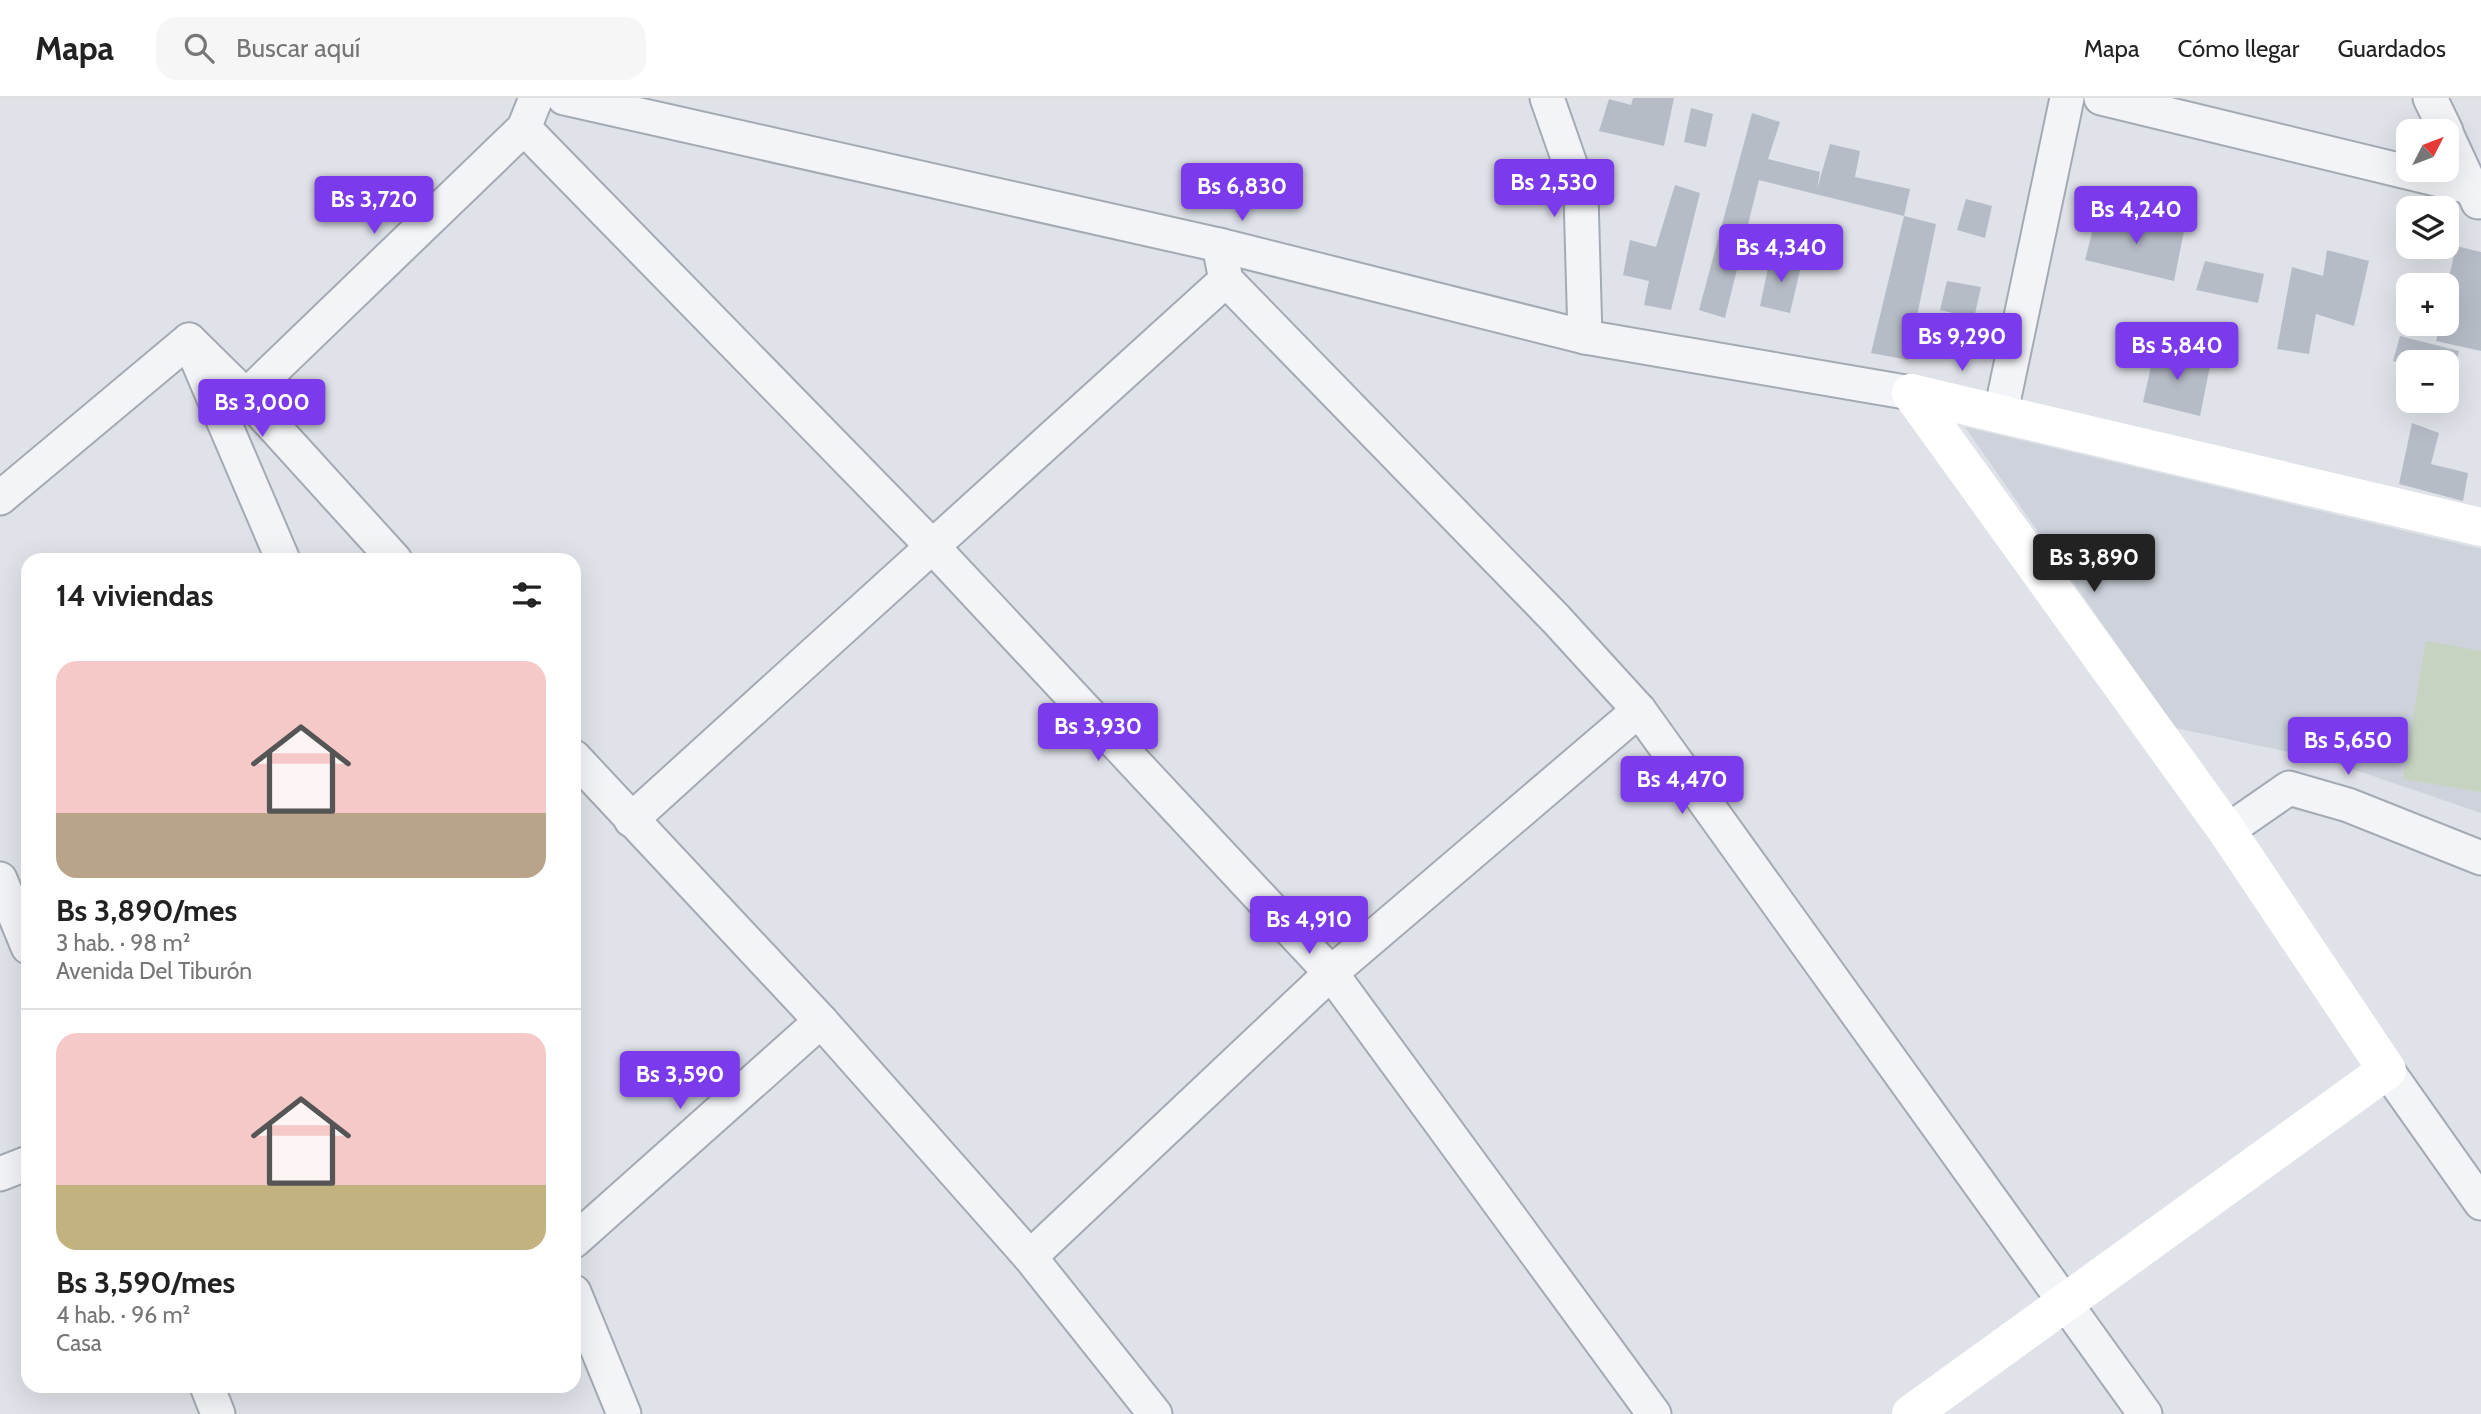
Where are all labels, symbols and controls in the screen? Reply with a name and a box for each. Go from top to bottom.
search box [156,17,646,80]
text: Mapa [35,28,114,68]
icon: search [180,29,218,67]
text: Buscar aquí [236,32,360,64]
text: Mapa [2084,34,2140,63]
text: Cómo llegar [2178,34,2299,63]
text: Guardados [2337,34,2446,63]
north arrow [2396,119,2459,182]
map controls [2396,119,2459,413]
pin: Bs 2,530 [1482,159,1626,219]
pin: Bs 6,830 [1170,164,1314,223]
text: Bs 2,530 [1510,168,1598,196]
text: Bs 6,830 [1197,172,1287,200]
pin: Bs 3,720 [302,176,446,236]
text: Bs 3,720 [330,185,418,213]
pin: Bs 4,240 [2064,186,2208,246]
text: Bs 4,240 [2090,195,2182,223]
button: layers [2396,196,2459,259]
pin: Bs 4,340 [1709,225,1853,284]
text: Bs 4,340 [1735,233,1827,261]
button: + [2396,273,2459,336]
pin: Bs 9,290 [1890,314,2034,373]
text: Bs 9,290 [1918,322,2006,350]
pin: Bs 5,840 [2105,322,2249,382]
text: Bs 5,840 [2131,331,2223,359]
button: − [2396,350,2459,413]
pin: Bs 3,000 [190,380,334,439]
text: Bs 3,000 [214,388,310,416]
pin: Bs 3,890 [2022,534,2166,594]
text: Bs 3,890 [2049,543,2139,571]
icon: filters [508,576,546,614]
text: 14 viviendas [56,577,213,614]
pin: Bs 3,930 [1026,704,1170,763]
icon: home [238,706,364,832]
text: Bs 3,930 [1054,712,1142,740]
pin: Bs 5,650 [2276,718,2420,777]
text: Bs 5,650 [2304,726,2392,754]
pin: Bs 4,470 [1610,756,1754,816]
text: Bs 4,470 [1637,765,1727,793]
text: Bs 3,890/mes [56,892,237,929]
pin: Bs 4,910 [1237,896,1381,956]
text: Bs 4,910 [1266,905,1352,933]
text: 3 hab. · 98 m² [56,929,190,957]
text: Avenida Del Tiburón [56,957,252,985]
pin: Bs 3,590 [608,1052,752,1111]
text: Bs 3,590 [636,1060,724,1088]
icon: home [238,1078,364,1204]
text: Bs 3,590/mes [56,1264,235,1301]
text: 4 hab. · 96 m² [56,1301,190,1329]
text: Casa [56,1329,102,1357]

